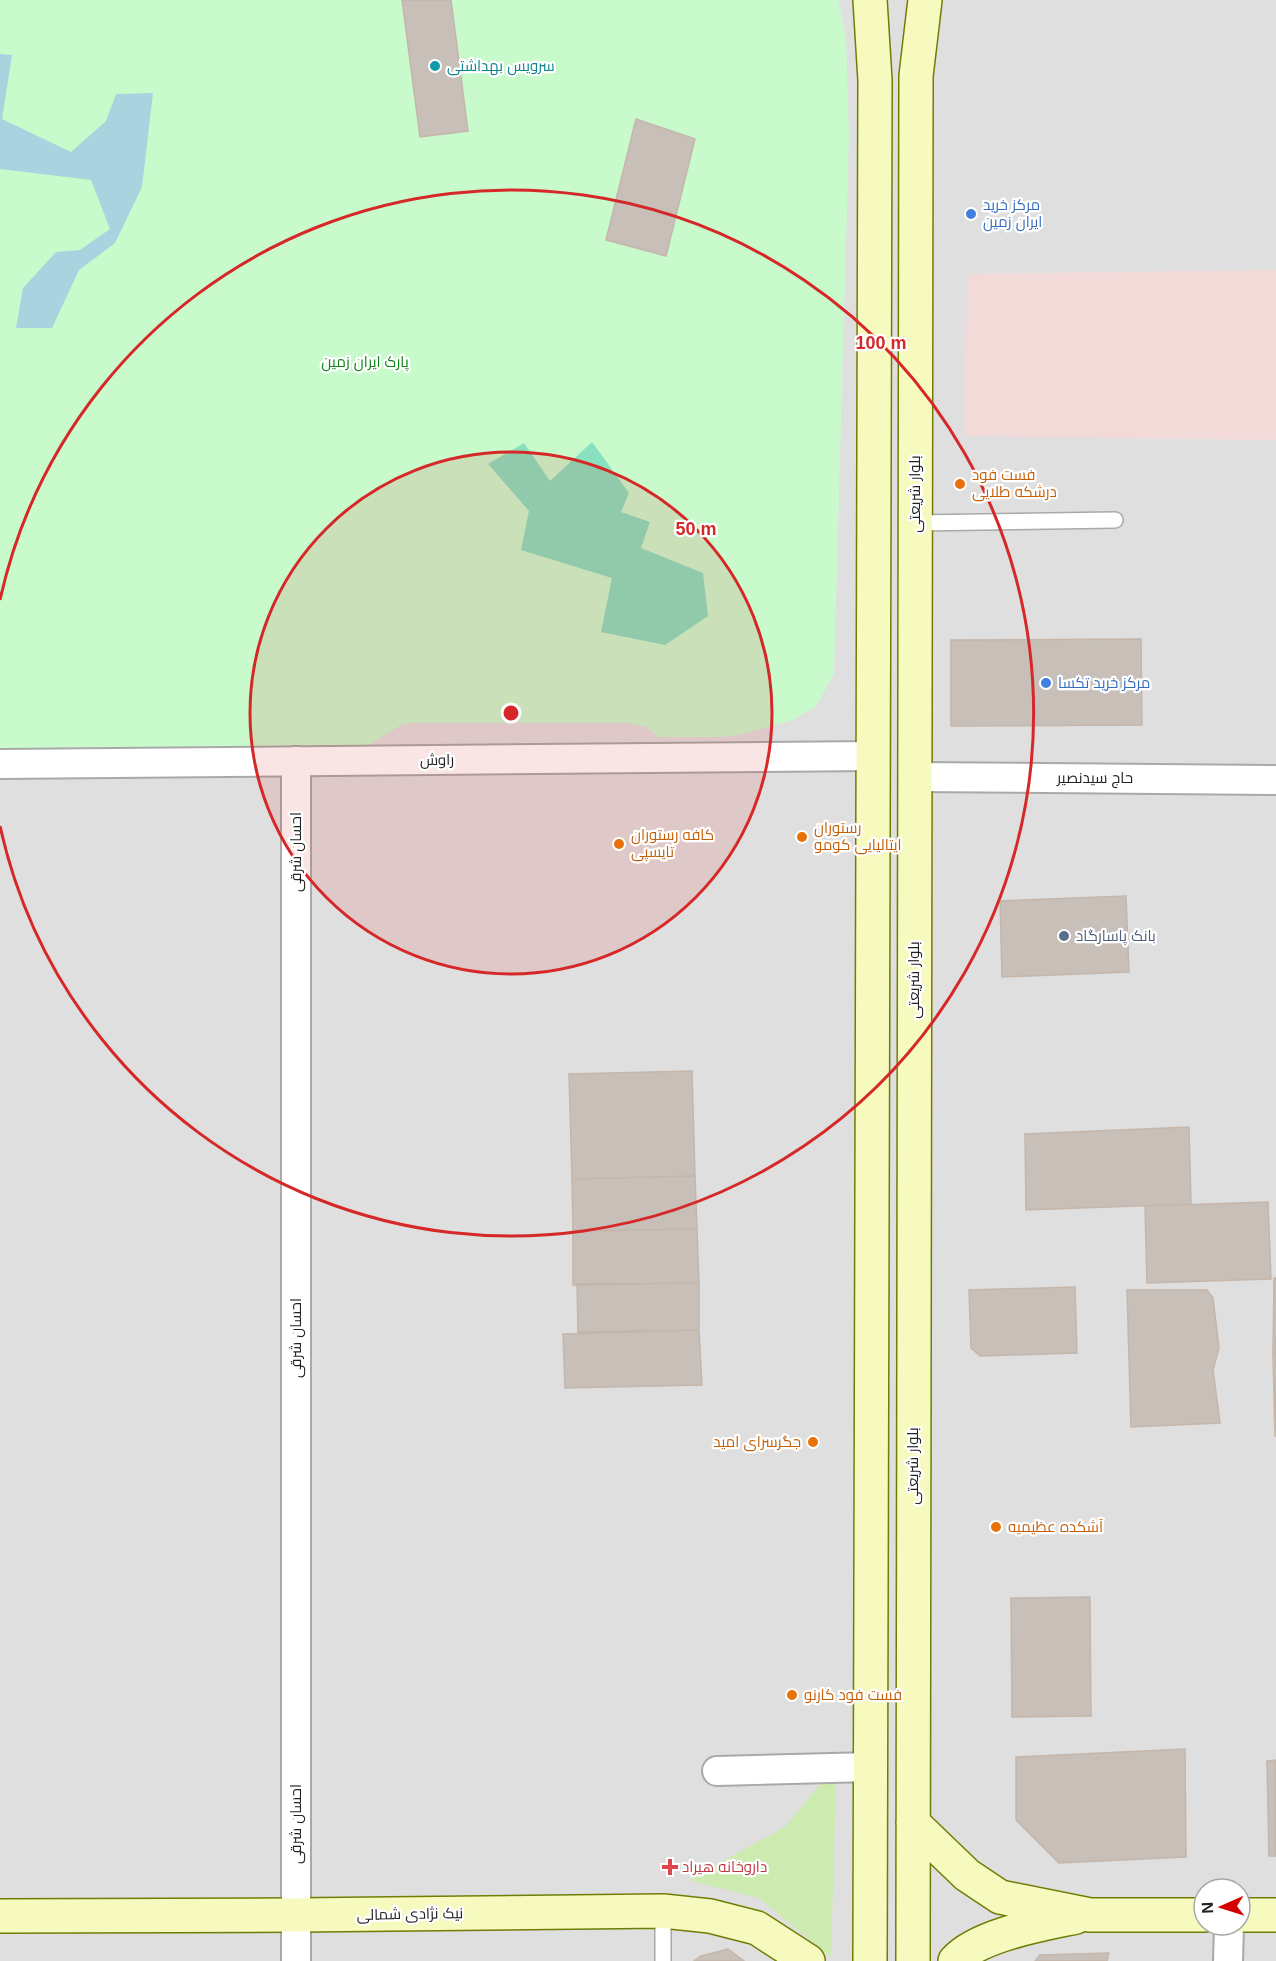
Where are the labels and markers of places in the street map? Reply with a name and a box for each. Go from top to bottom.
place label: سرویس بهداشتی [447,57,555,76]
marker: سرویس بهداشتی [428,59,442,73]
place label: مرکز خرید ایران زمین [983,196,1042,232]
marker: مرکز خرید ایران زمین [964,207,978,221]
place label: فست فود درشکه طلایی [972,466,1057,502]
marker: فست فود درشکه طلایی [953,477,967,491]
place label: مرکز خرید تکسا [1058,674,1150,692]
marker: مرکز خرید تکسا [1039,676,1053,690]
centre of rings [501,703,521,723]
place label: رستوران ایتالیایی کومو [814,819,902,855]
place label: کافه رستوران تایسپی [631,826,714,862]
marker: رستوران ایتالیایی کومو [795,830,809,844]
marker: کافه رستوران تایسپی [612,837,626,851]
place label: بانک پاسارگاد [1076,927,1156,946]
marker: بانک پاسارگاد [1057,929,1071,943]
place label: جگرسرای امید [713,1433,801,1452]
marker: جگرسرای امید [806,1435,820,1449]
place label: آشکده عظیمیه [1008,1518,1103,1535]
marker: آشکده عظیمیه [989,1520,1003,1534]
place label: فست فود کارنو [804,1686,902,1704]
marker: فست فود کارنو [785,1688,799,1702]
place label: داروخانه هیراد [682,1858,767,1876]
marker: داروخانه هیراد [663,1860,677,1874]

